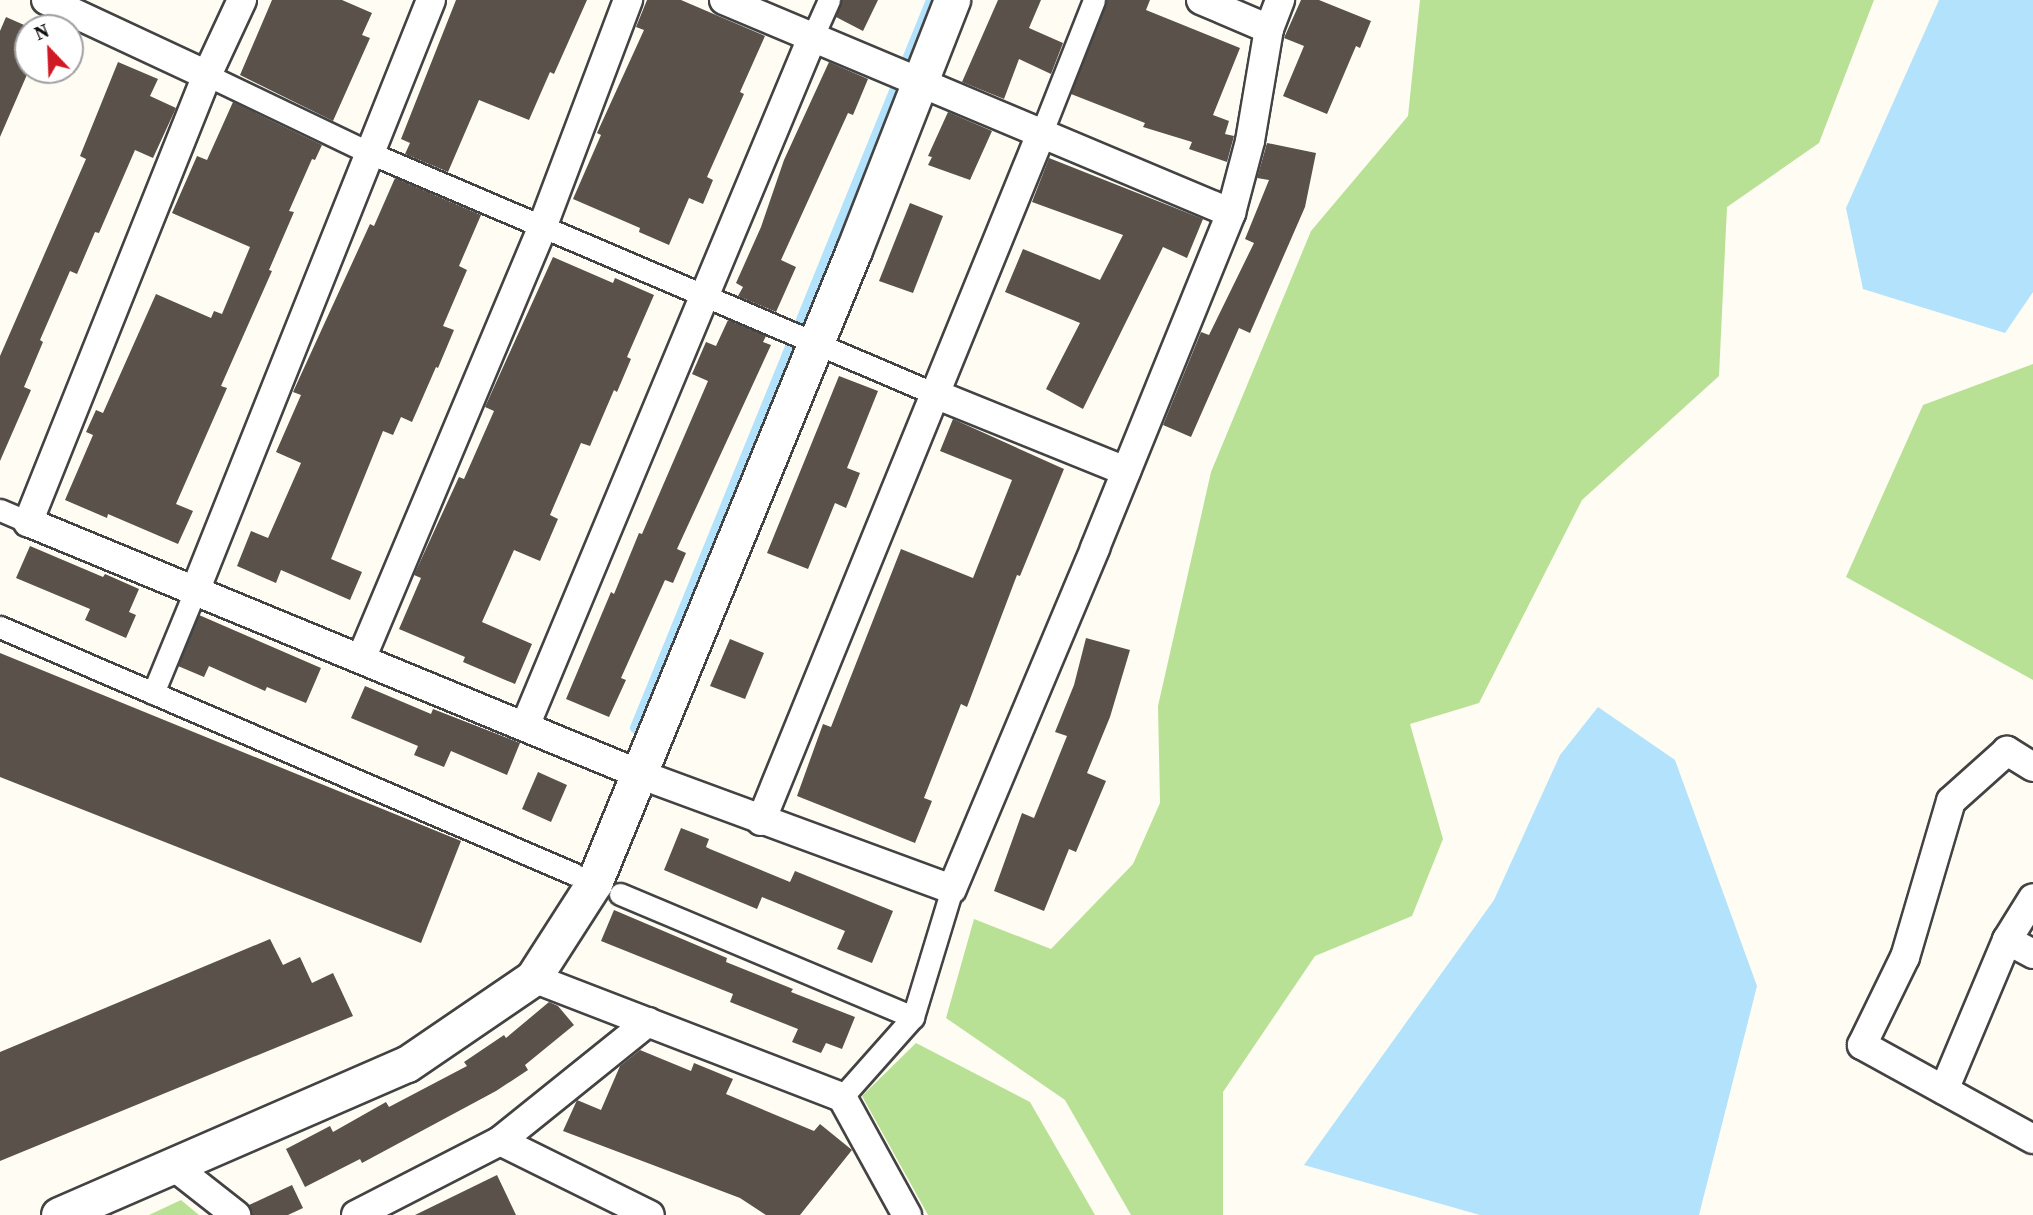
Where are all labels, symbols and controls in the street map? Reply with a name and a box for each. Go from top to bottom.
north arrow [14,14,84,84]
text: N [30,17,53,46]

